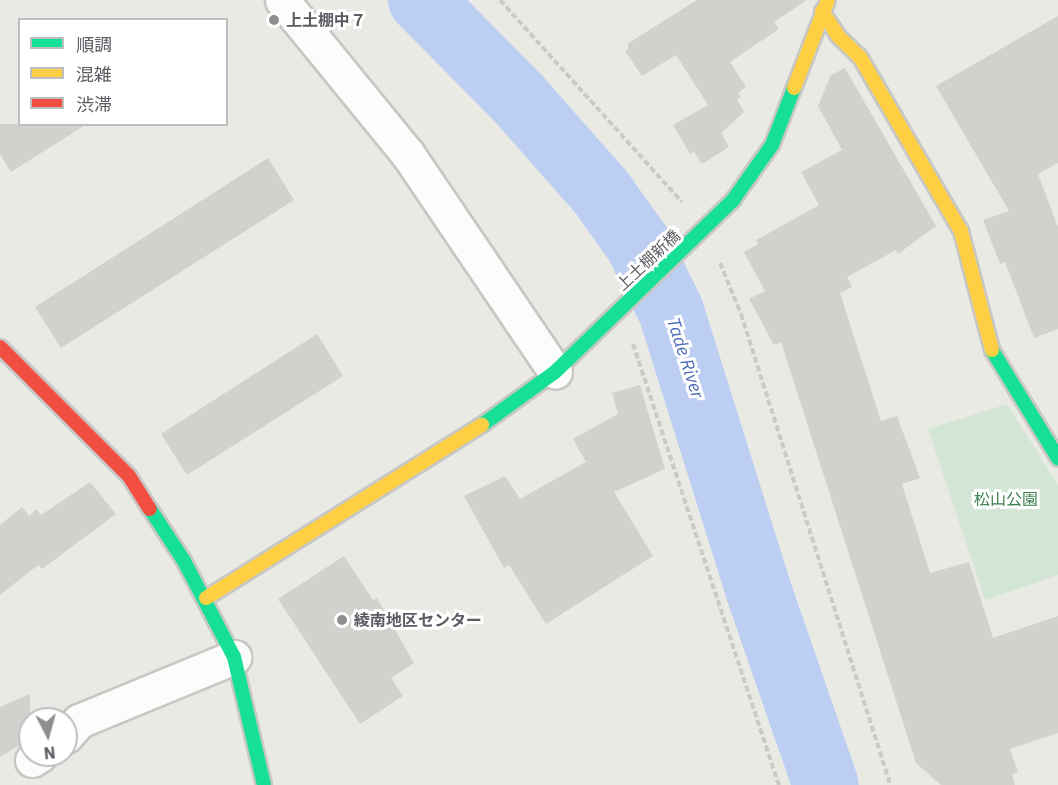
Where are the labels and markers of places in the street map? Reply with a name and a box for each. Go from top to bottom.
place label: 上土棚中７ [286,10,366,30]
marker: 上土棚中７ [267,13,281,27]
place label: 綾南地区センター [354,610,482,630]
marker: 綾南地区センター [335,613,349,627]

